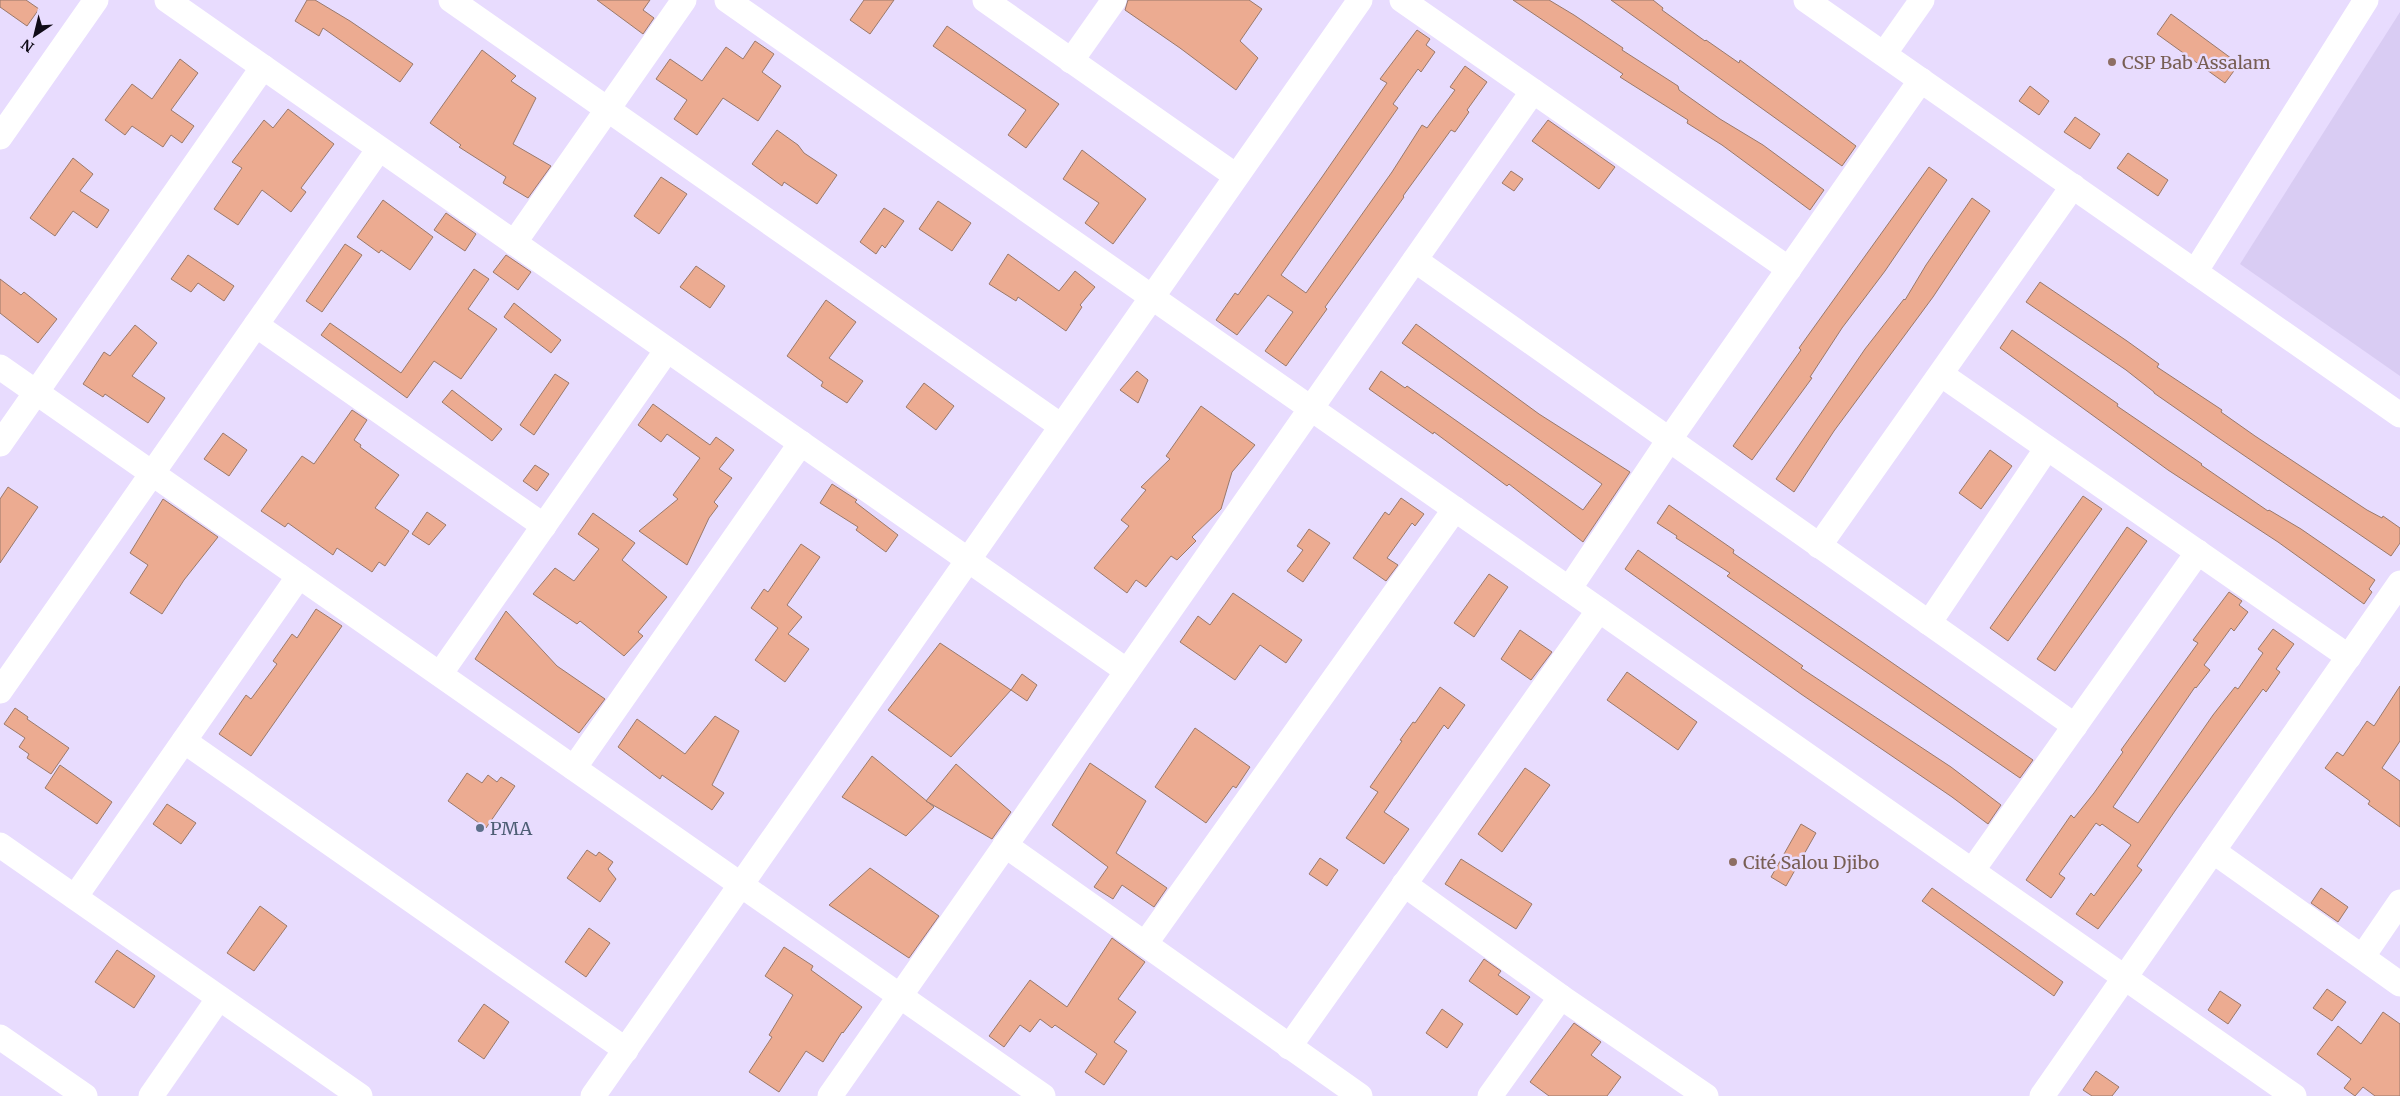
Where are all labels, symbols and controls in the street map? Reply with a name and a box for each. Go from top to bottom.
north arrow [10,10,60,60]
text: N [18,35,37,56]
place label: CSP Bab Assalam [2122,51,2271,74]
marker: CSP Bab Assalam [2106,56,2118,68]
place label: PMA [490,817,532,840]
marker: PMA [474,822,486,834]
place label: Cité Salou Djibo [1743,851,1879,874]
marker: Cité Salou Djibo [1727,856,1739,868]

